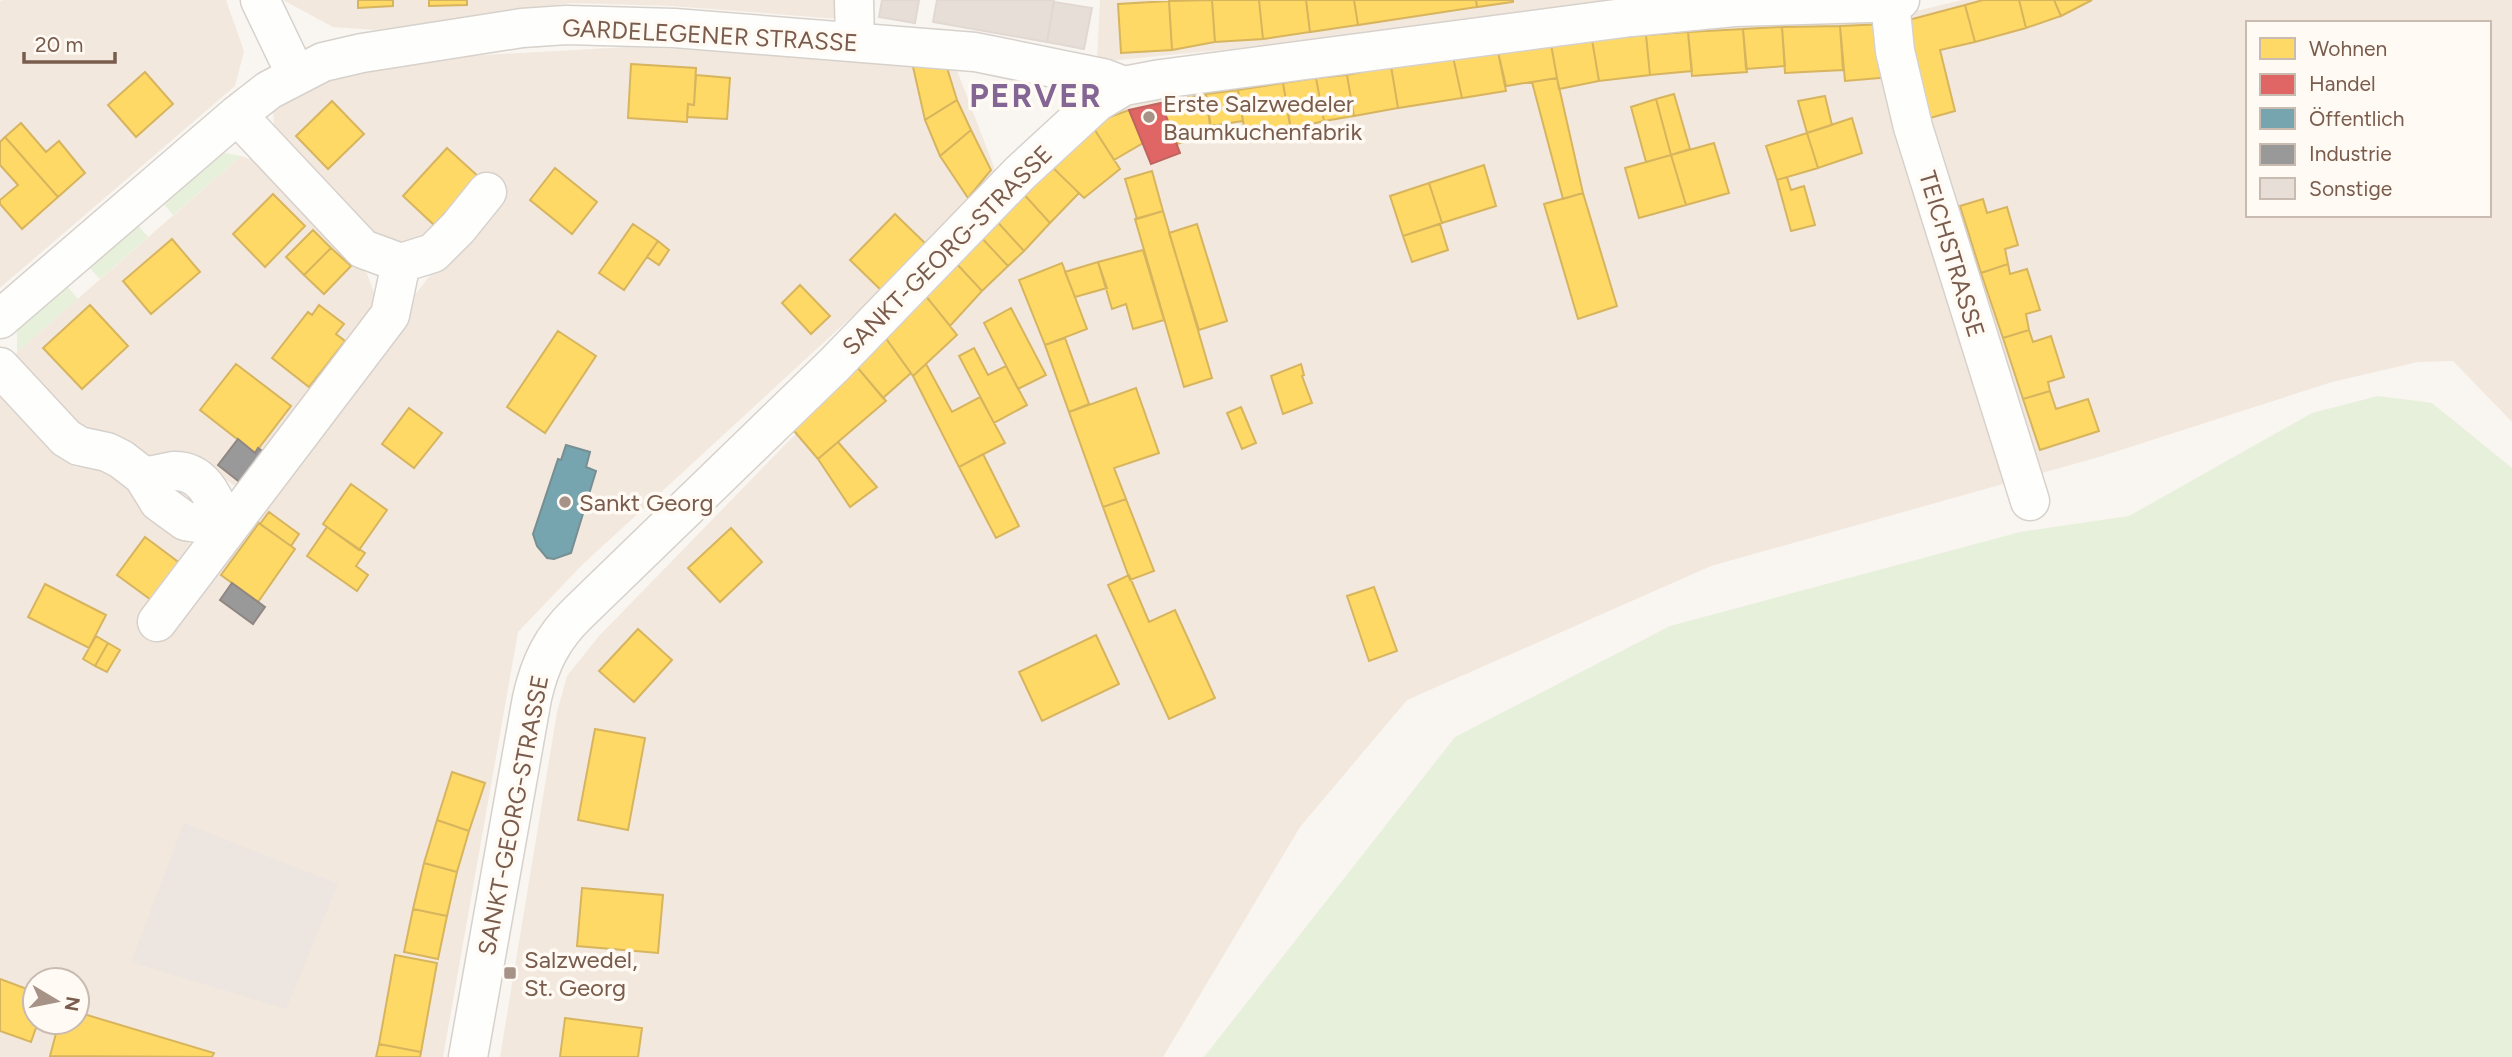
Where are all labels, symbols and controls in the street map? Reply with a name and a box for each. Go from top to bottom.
street label: GARDELEGENER STRASSE [561,13,859,57]
scale bar [24,21,116,65]
legend [2246,21,2491,217]
text: 20 m [35,32,83,57]
text: Wohnen [2309,36,2387,61]
text: Handel [2309,71,2376,96]
district label: PERVER [969,77,1103,115]
place label: Erste Salzwedeler Baumkuchenfabrik [1163,89,1362,146]
text: Öffentlich [2309,106,2404,131]
marker: Erste Salzwedeler Baumkuchenfabrik [1141,109,1157,125]
street label: SANKT-GEORG-STRASSE [836,139,1058,361]
text: Industrie [2309,141,2392,166]
street label: TEICHSTRASSE [1913,167,1991,341]
text: Sonstige [2309,176,2392,201]
place label: Sankt Georg [579,488,713,517]
marker: Sankt Georg [557,494,573,510]
street label: SANKT-GEORG-STRASSE [472,672,554,958]
place label: Salzwedel, St. Georg [524,945,638,1002]
marker: Salzwedel, St. Georg [502,965,518,981]
north arrow [21,966,91,1036]
text: N [60,995,85,1013]

